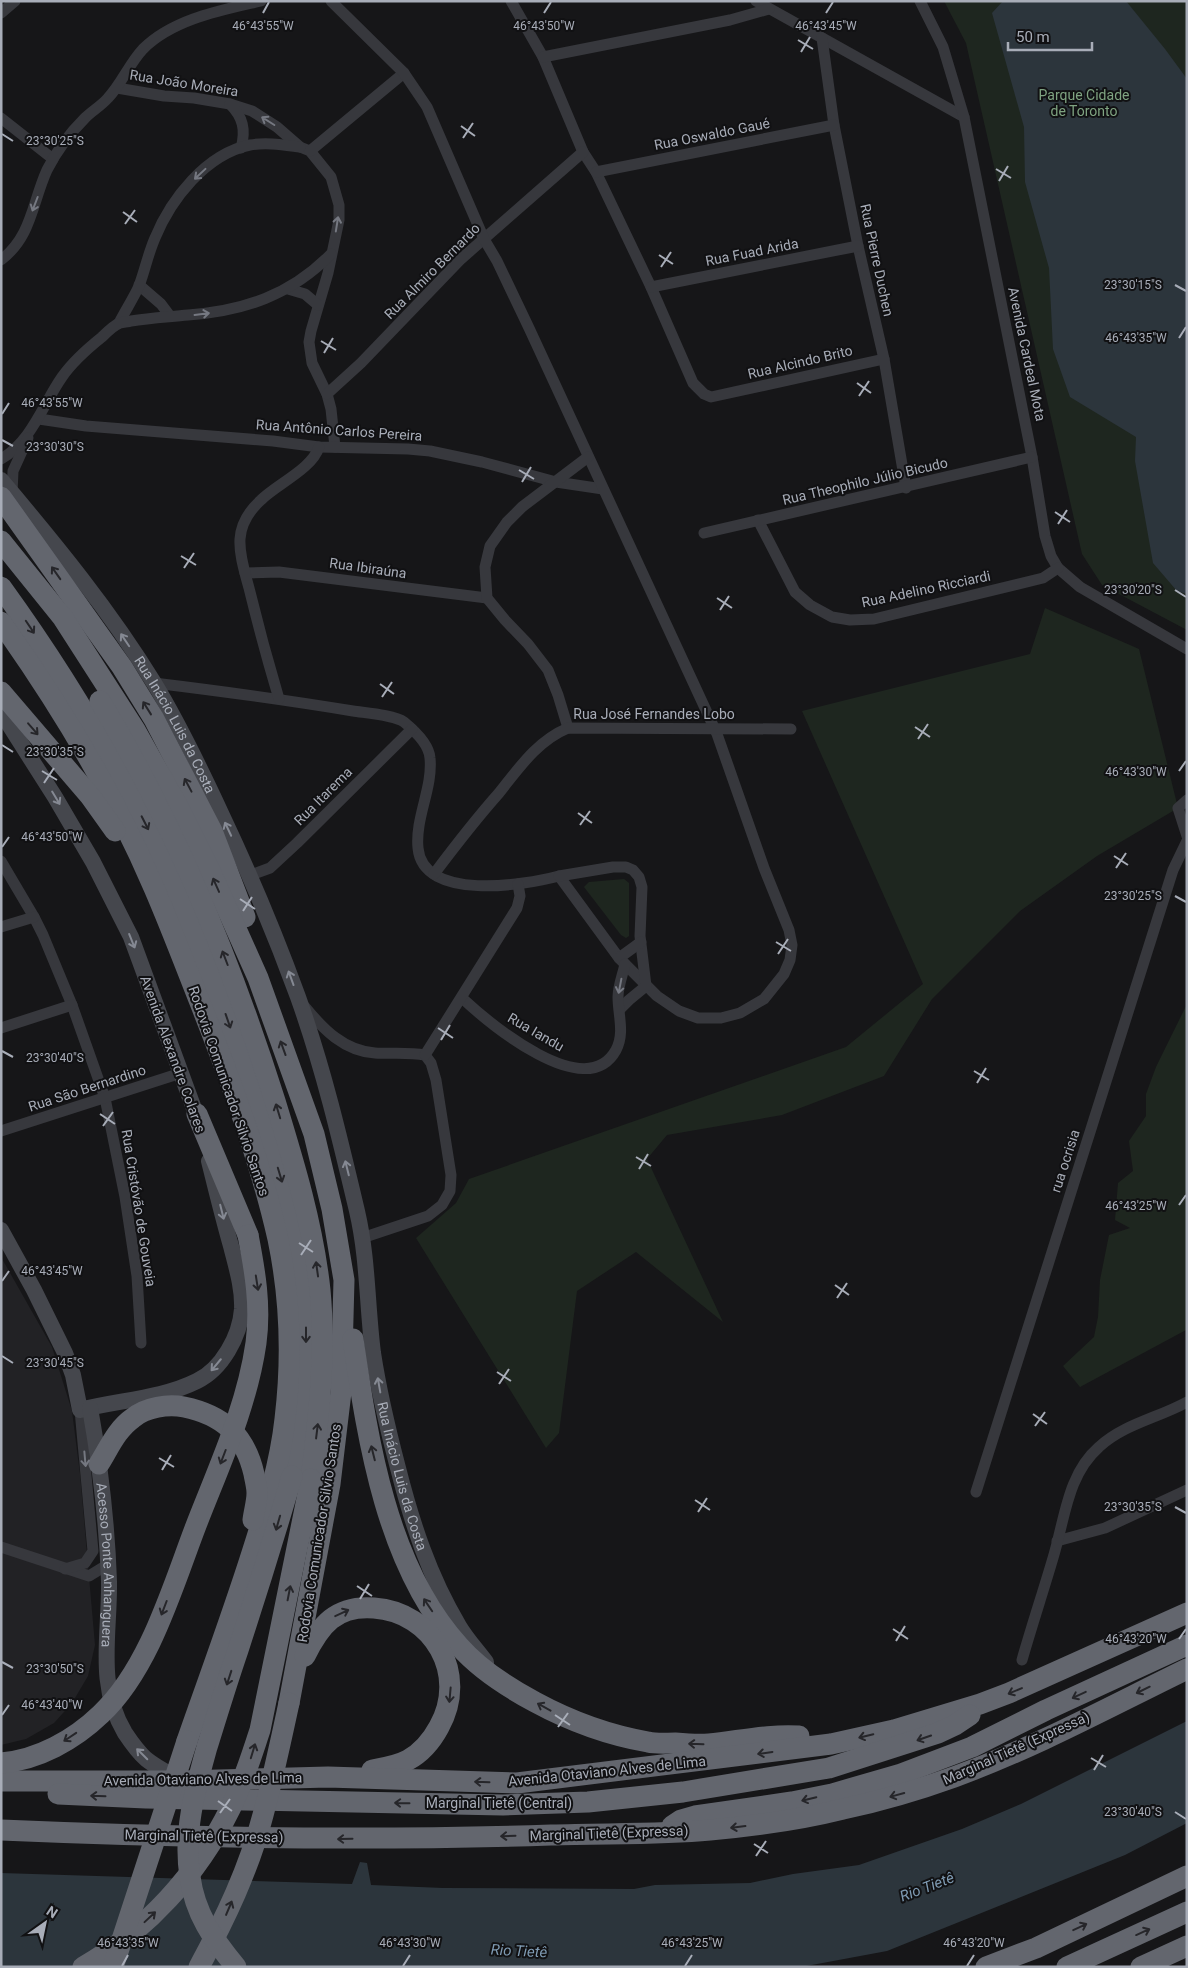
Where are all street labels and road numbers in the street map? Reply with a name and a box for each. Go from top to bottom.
street label: Rua João Moreira [128,66,240,100]
street label: Rua Oswaldo Gaué [653,115,771,153]
street label: Rua Pierre Duchen [857,202,897,318]
street label: Rua Almiro Bernardo [381,220,483,322]
street label: Rua Fuad Arida [704,235,800,269]
street label: Avenida Cardeal Mota [1005,286,1049,422]
street label: Rua Alcindo Brito [746,342,854,382]
street label: Rua Antônio Carlos Pereira [255,416,423,444]
street label: Rua Theophilo Júlio Bicudo [781,454,949,508]
street label: Rua Ibiraúna [328,555,408,581]
street label: Rua Adelino Ricciardi [860,568,992,610]
street label: Rua Inácio Luis da Costa [131,653,218,796]
street label: Rua José Fernandes Lobo [573,706,735,722]
street label: Rua Itarema [291,764,355,828]
street label: Avenida Alexandre Colares [137,973,209,1135]
street label: Rodovia Comunicador Silvio Santos [185,984,273,1198]
street label: Rua Iandu [505,1010,567,1054]
street label: Rua São Bernardino [26,1061,148,1115]
street label: rua ocrisia [1047,1127,1083,1195]
street label: Rua Cristóvão de Gouveia [119,1128,159,1288]
street label: Rua Inácio Luis da Costa [374,1400,430,1553]
street label: Rodovia Comunicador Silvio Santos [294,1423,344,1643]
street label: Acesso Ponte Anhanguera [93,1482,117,1648]
street label: Marginal Tietê (Expressa) [940,1708,1092,1789]
street label: Avenida Otaviano Alves de Lima [507,1753,707,1789]
street label: Avenida Otaviano Alves de Lima [104,1769,302,1789]
street label: Marginal Tietê (Central) [426,1795,572,1812]
street label: Marginal Tietê (Expressa) [529,1822,689,1845]
street label: Marginal Tietê (Expressa) [124,1827,284,1846]

